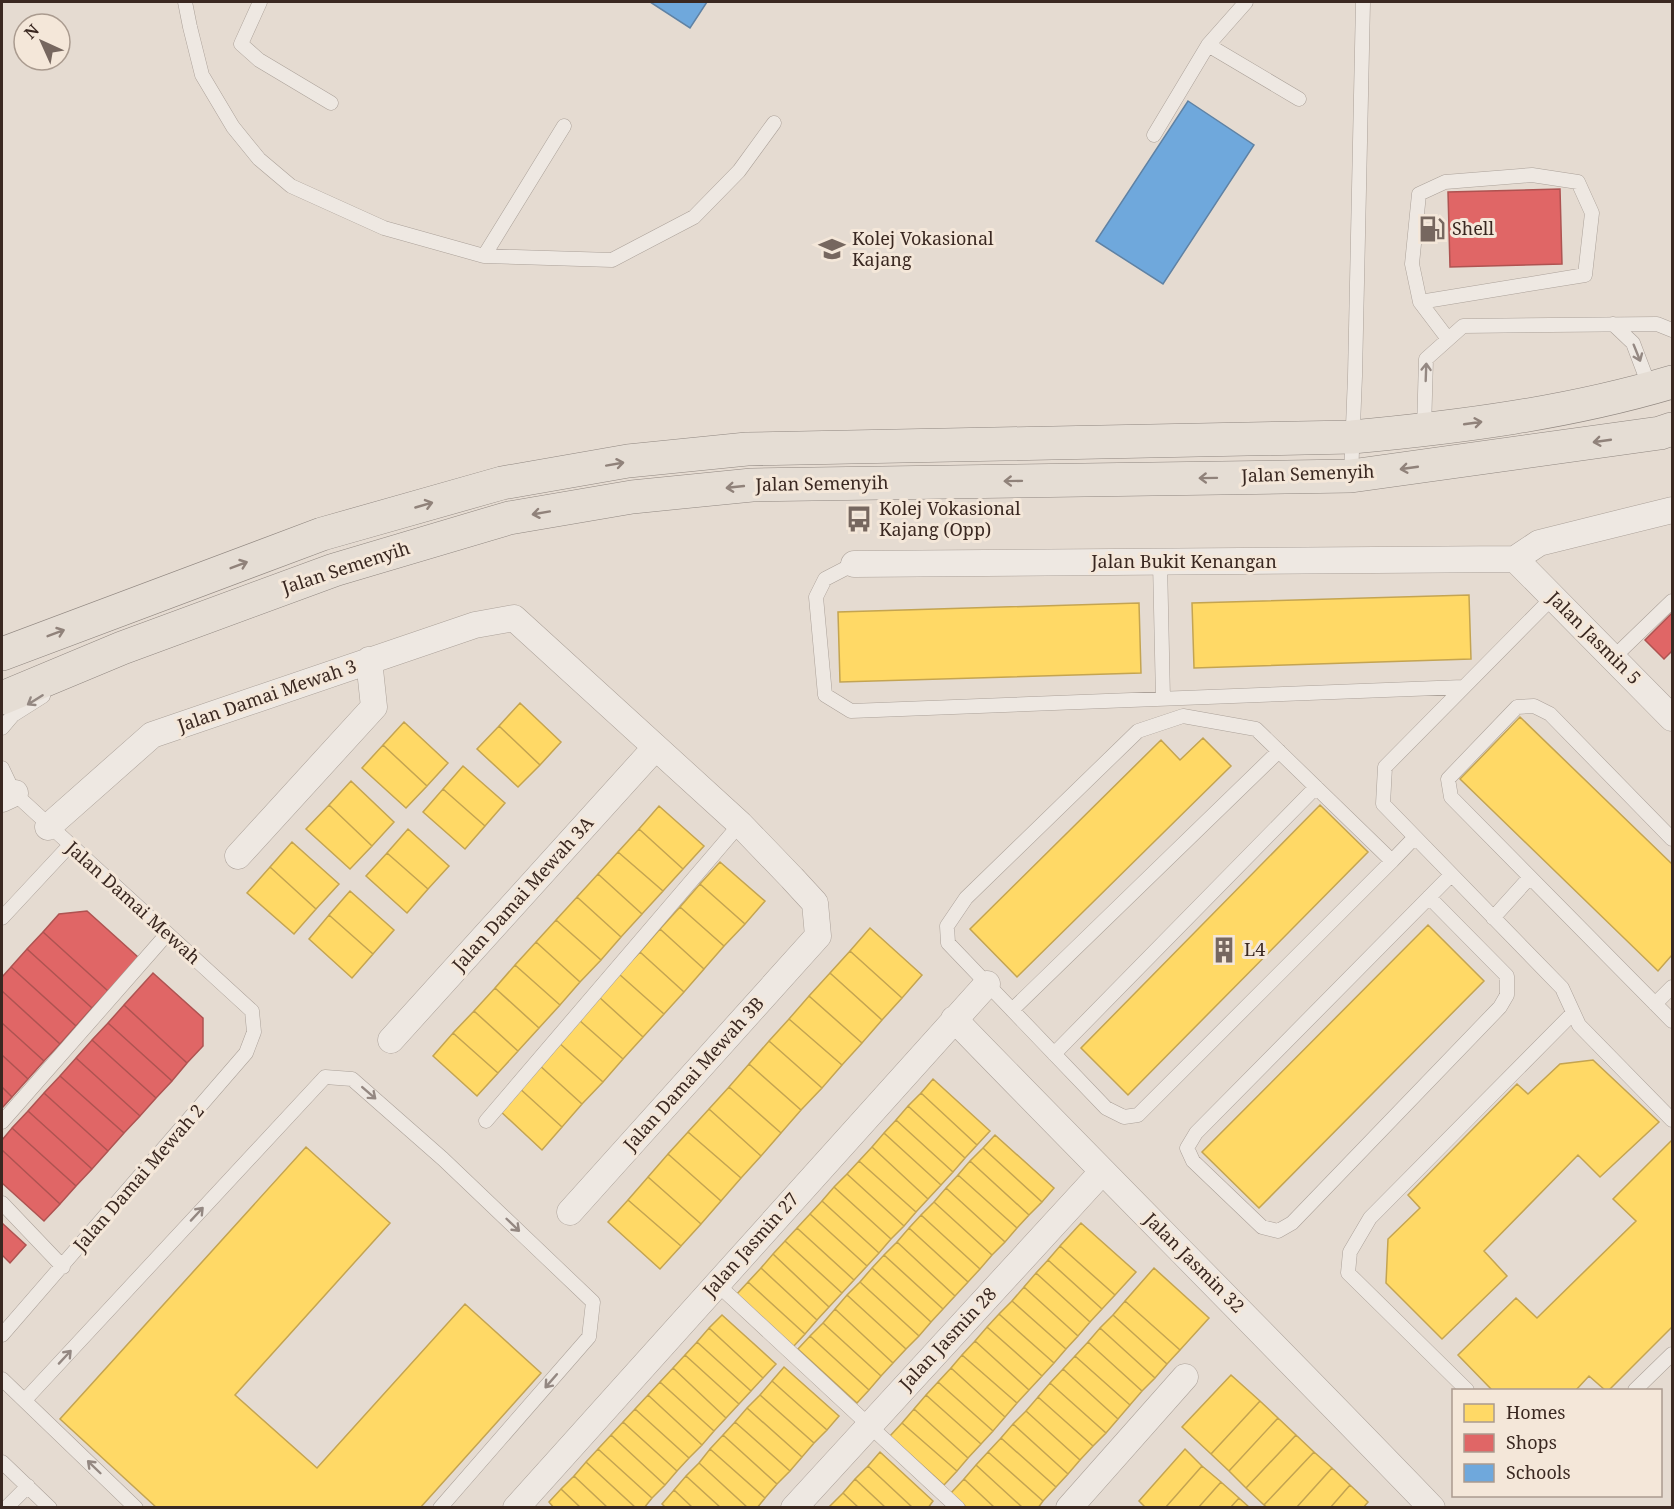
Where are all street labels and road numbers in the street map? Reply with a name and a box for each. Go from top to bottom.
street label: Jalan Semenyih [1240,459,1375,487]
street label: Jalan Semenyih [754,470,889,496]
street label: Jalan Semenyih [278,535,413,599]
street label: Jalan Bukit Kenangan [1090,549,1277,573]
street label: Jalan Jasmin 5 [1542,585,1646,689]
street label: Jalan Damai Mewah 3 [173,653,359,737]
street label: Jalan Damai Mewah 3A [446,811,598,977]
street label: Jalan Damai Mewah [61,835,206,969]
street label: Jalan Damai Mewah 3B [617,991,769,1156]
street label: Jalan Damai Mewah 2 [67,1099,209,1257]
street label: Jalan Jasmin 27 [696,1187,803,1302]
street label: Jalan Jasmin 32 [1139,1206,1250,1318]
street label: Jalan Jasmin 28 [893,1282,1001,1396]

